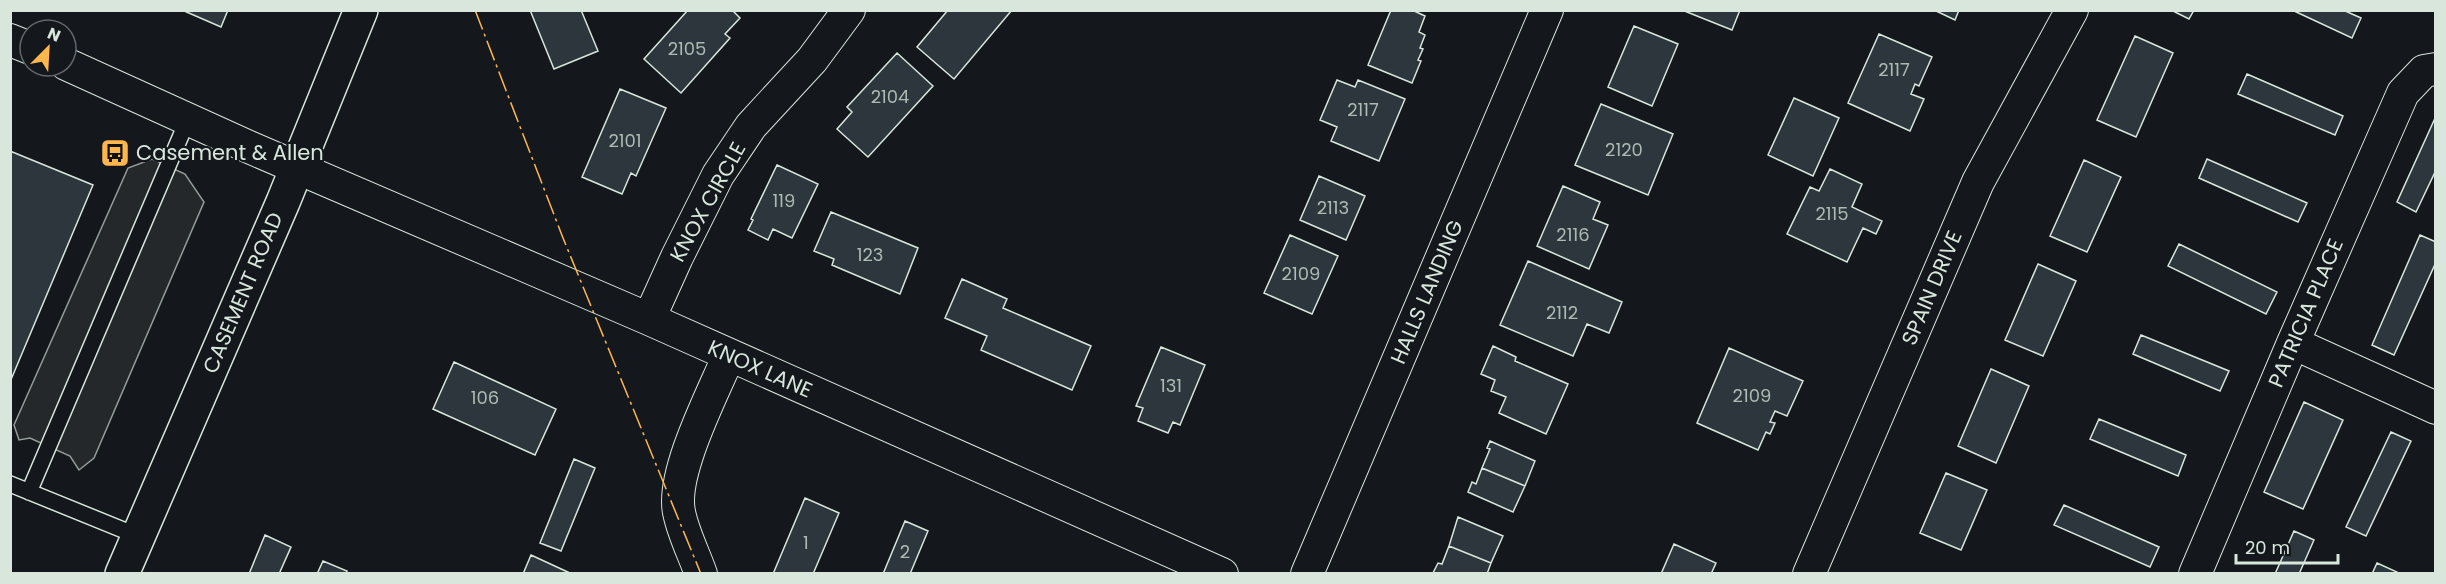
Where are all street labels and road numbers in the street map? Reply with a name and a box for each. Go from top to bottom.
street label: KNOX CIRCLE [663,137,752,267]
street label: CASEMENT ROAD [196,208,290,378]
street label: HALLS LANDING [1383,215,1470,368]
street label: SPAIN DRIVE [1894,226,1969,350]
street label: PATRICIA PLACE [2261,234,2350,392]
street label: KNOX LANE [703,333,817,404]

